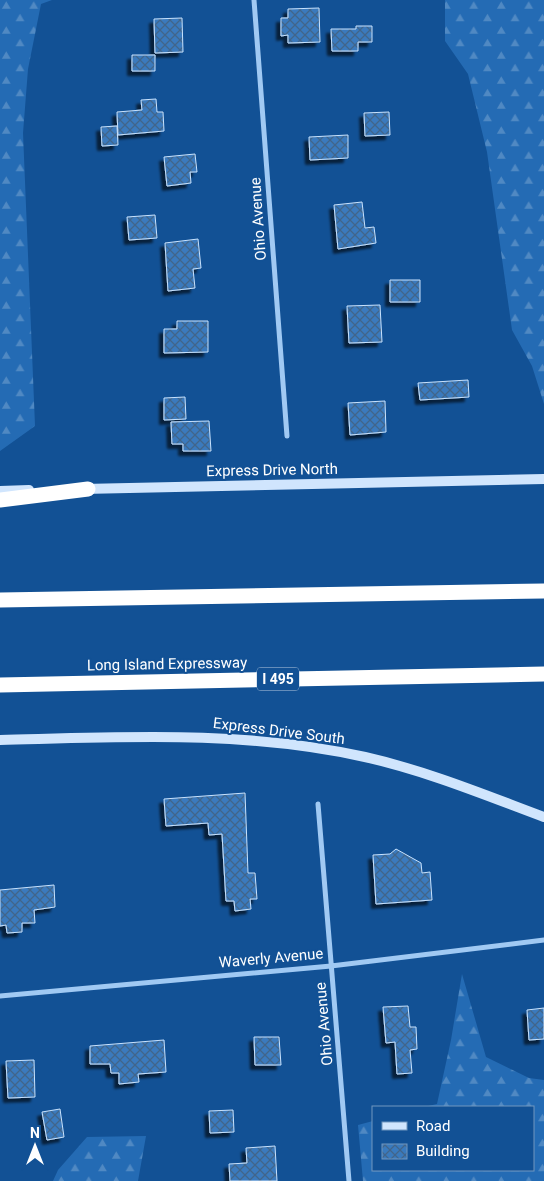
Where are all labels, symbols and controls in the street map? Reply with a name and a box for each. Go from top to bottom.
street label: Ohio Avenue [246,177,270,261]
street label: Express Drive North [206,460,338,480]
street label: Long Island Expressway [87,654,247,674]
road number: I 495 [257,668,299,691]
street label: Express Drive South [212,714,346,748]
street label: Waverly Avenue [218,944,324,972]
street label: Ohio Avenue [311,982,337,1066]
legend [372,1106,534,1171]
text: Road [416,1117,450,1135]
north arrow [10,1121,60,1171]
text: N [30,1125,40,1141]
text: Building [416,1142,470,1160]

